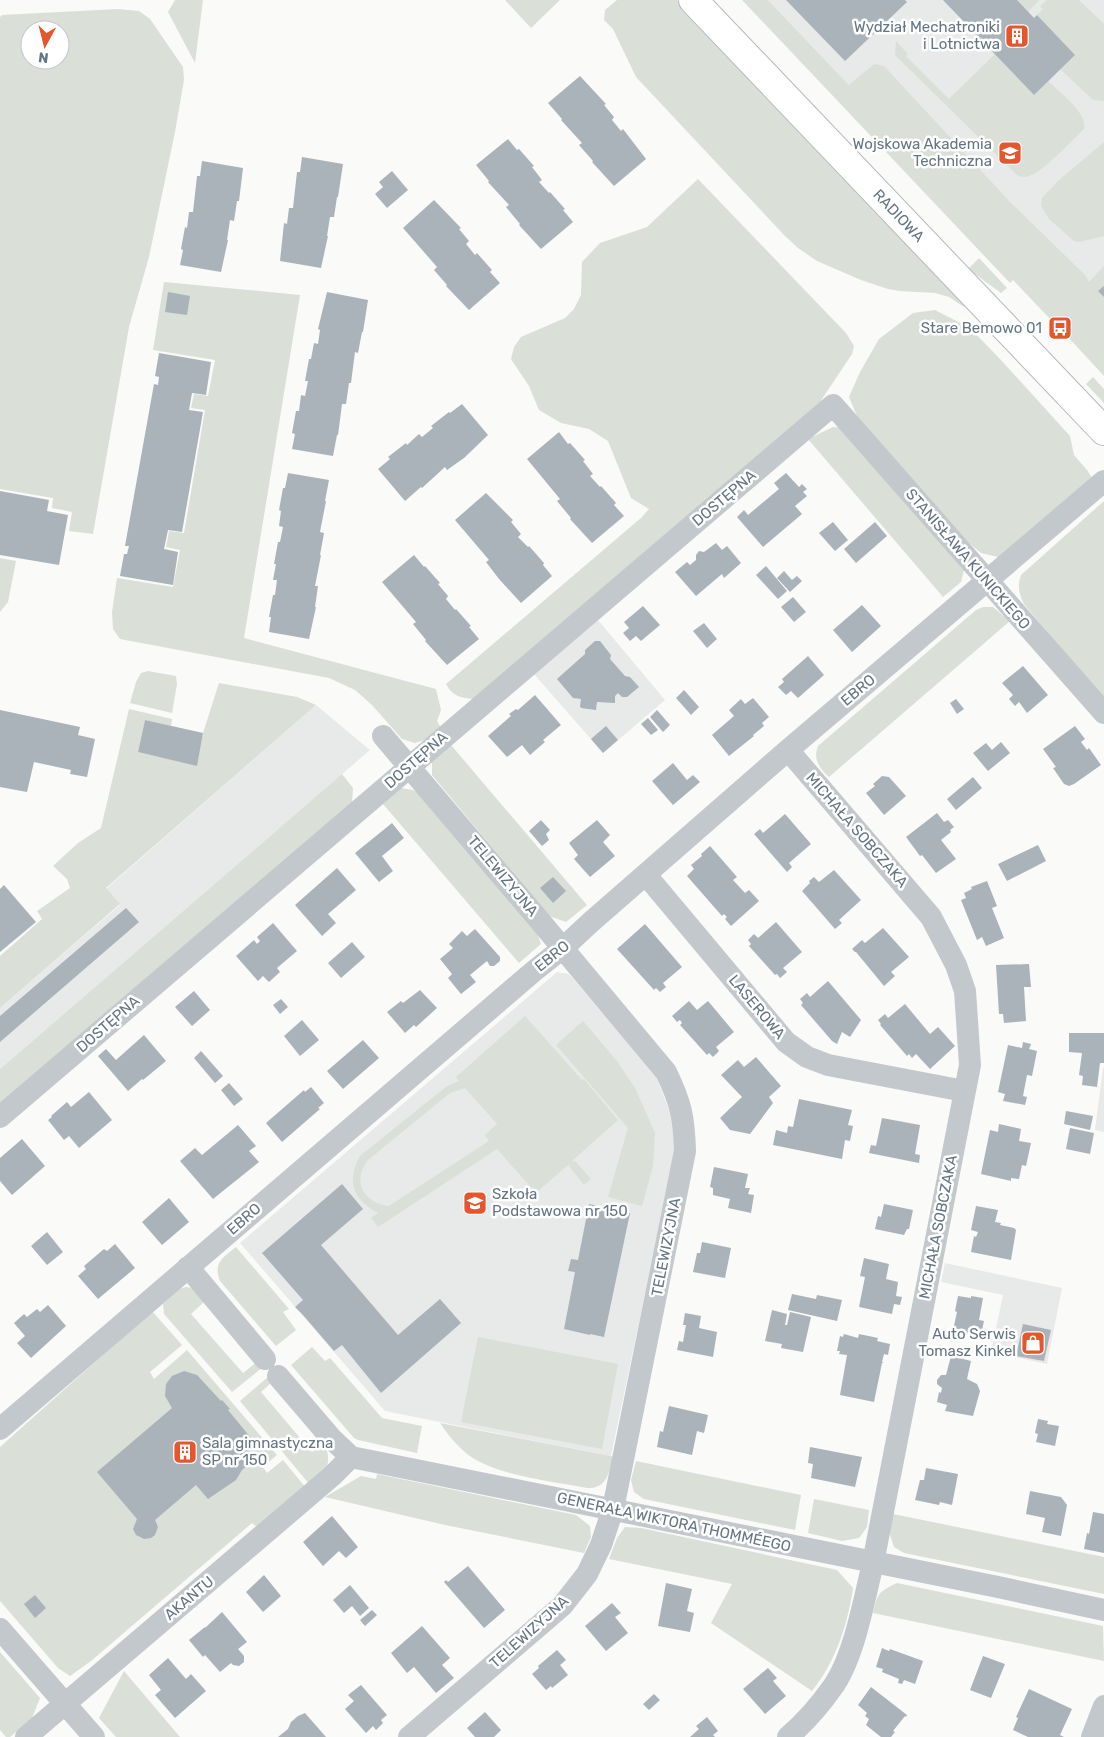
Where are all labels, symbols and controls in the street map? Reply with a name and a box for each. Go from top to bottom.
place label: Wydział Mechatroniki i Lotnictwa [854,18,1000,53]
north arrow [20,20,70,70]
building icon: Wydział Mechatroniki i Lotnictwa [1004,23,1030,49]
text: N [37,48,50,66]
place label: Wojskowa Akademia Techniczna [853,135,992,170]
school or university icon: Wojskowa Akademia Techniczna [997,140,1023,166]
street label: RADIOWA [869,186,928,246]
bus stop icon: Stare Bemowo 01 [1047,315,1073,341]
place label: Stare Bemowo 01 [921,319,1042,337]
street label: DOSTĘPNA [688,466,760,530]
street label: STANISŁAWA KUNICKIEGO [902,485,1034,633]
street label: EBRO [837,671,879,709]
street label: DOSTĘPNA [381,728,451,792]
street label: MICHAŁA SOBCZAKA [802,769,912,891]
street label: TELEWIZYJNA [464,832,542,920]
street label: EBRO [531,937,573,975]
street label: LASEROWA [725,971,789,1043]
street label: DOSTĘPNA [73,992,143,1056]
street label: MICHAŁA SOBCZAKA [915,1153,961,1301]
place label: Szkoła Podstawowa nr 150 [492,1185,628,1220]
school or university icon: Szkoła Podstawowa nr 150 [462,1190,488,1216]
street label: TELEWIZYJNA [648,1196,684,1298]
street label: EBRO [223,1199,265,1239]
place label: Auto Serwis Tomasz Kinkel [918,1325,1016,1360]
shop icon: Auto Serwis Tomasz Kinkel [1020,1330,1046,1356]
place label: Sala gimnastyczna SP nr 150 [202,1434,333,1469]
building icon: Sala gimnastyczna SP nr 150 [172,1439,198,1465]
street label: GENERAŁA WIKTORA THOMMÉEGO [555,1488,793,1556]
street label: AKANTU [161,1572,217,1624]
street label: TELEWIZYJNA [486,1592,572,1672]

